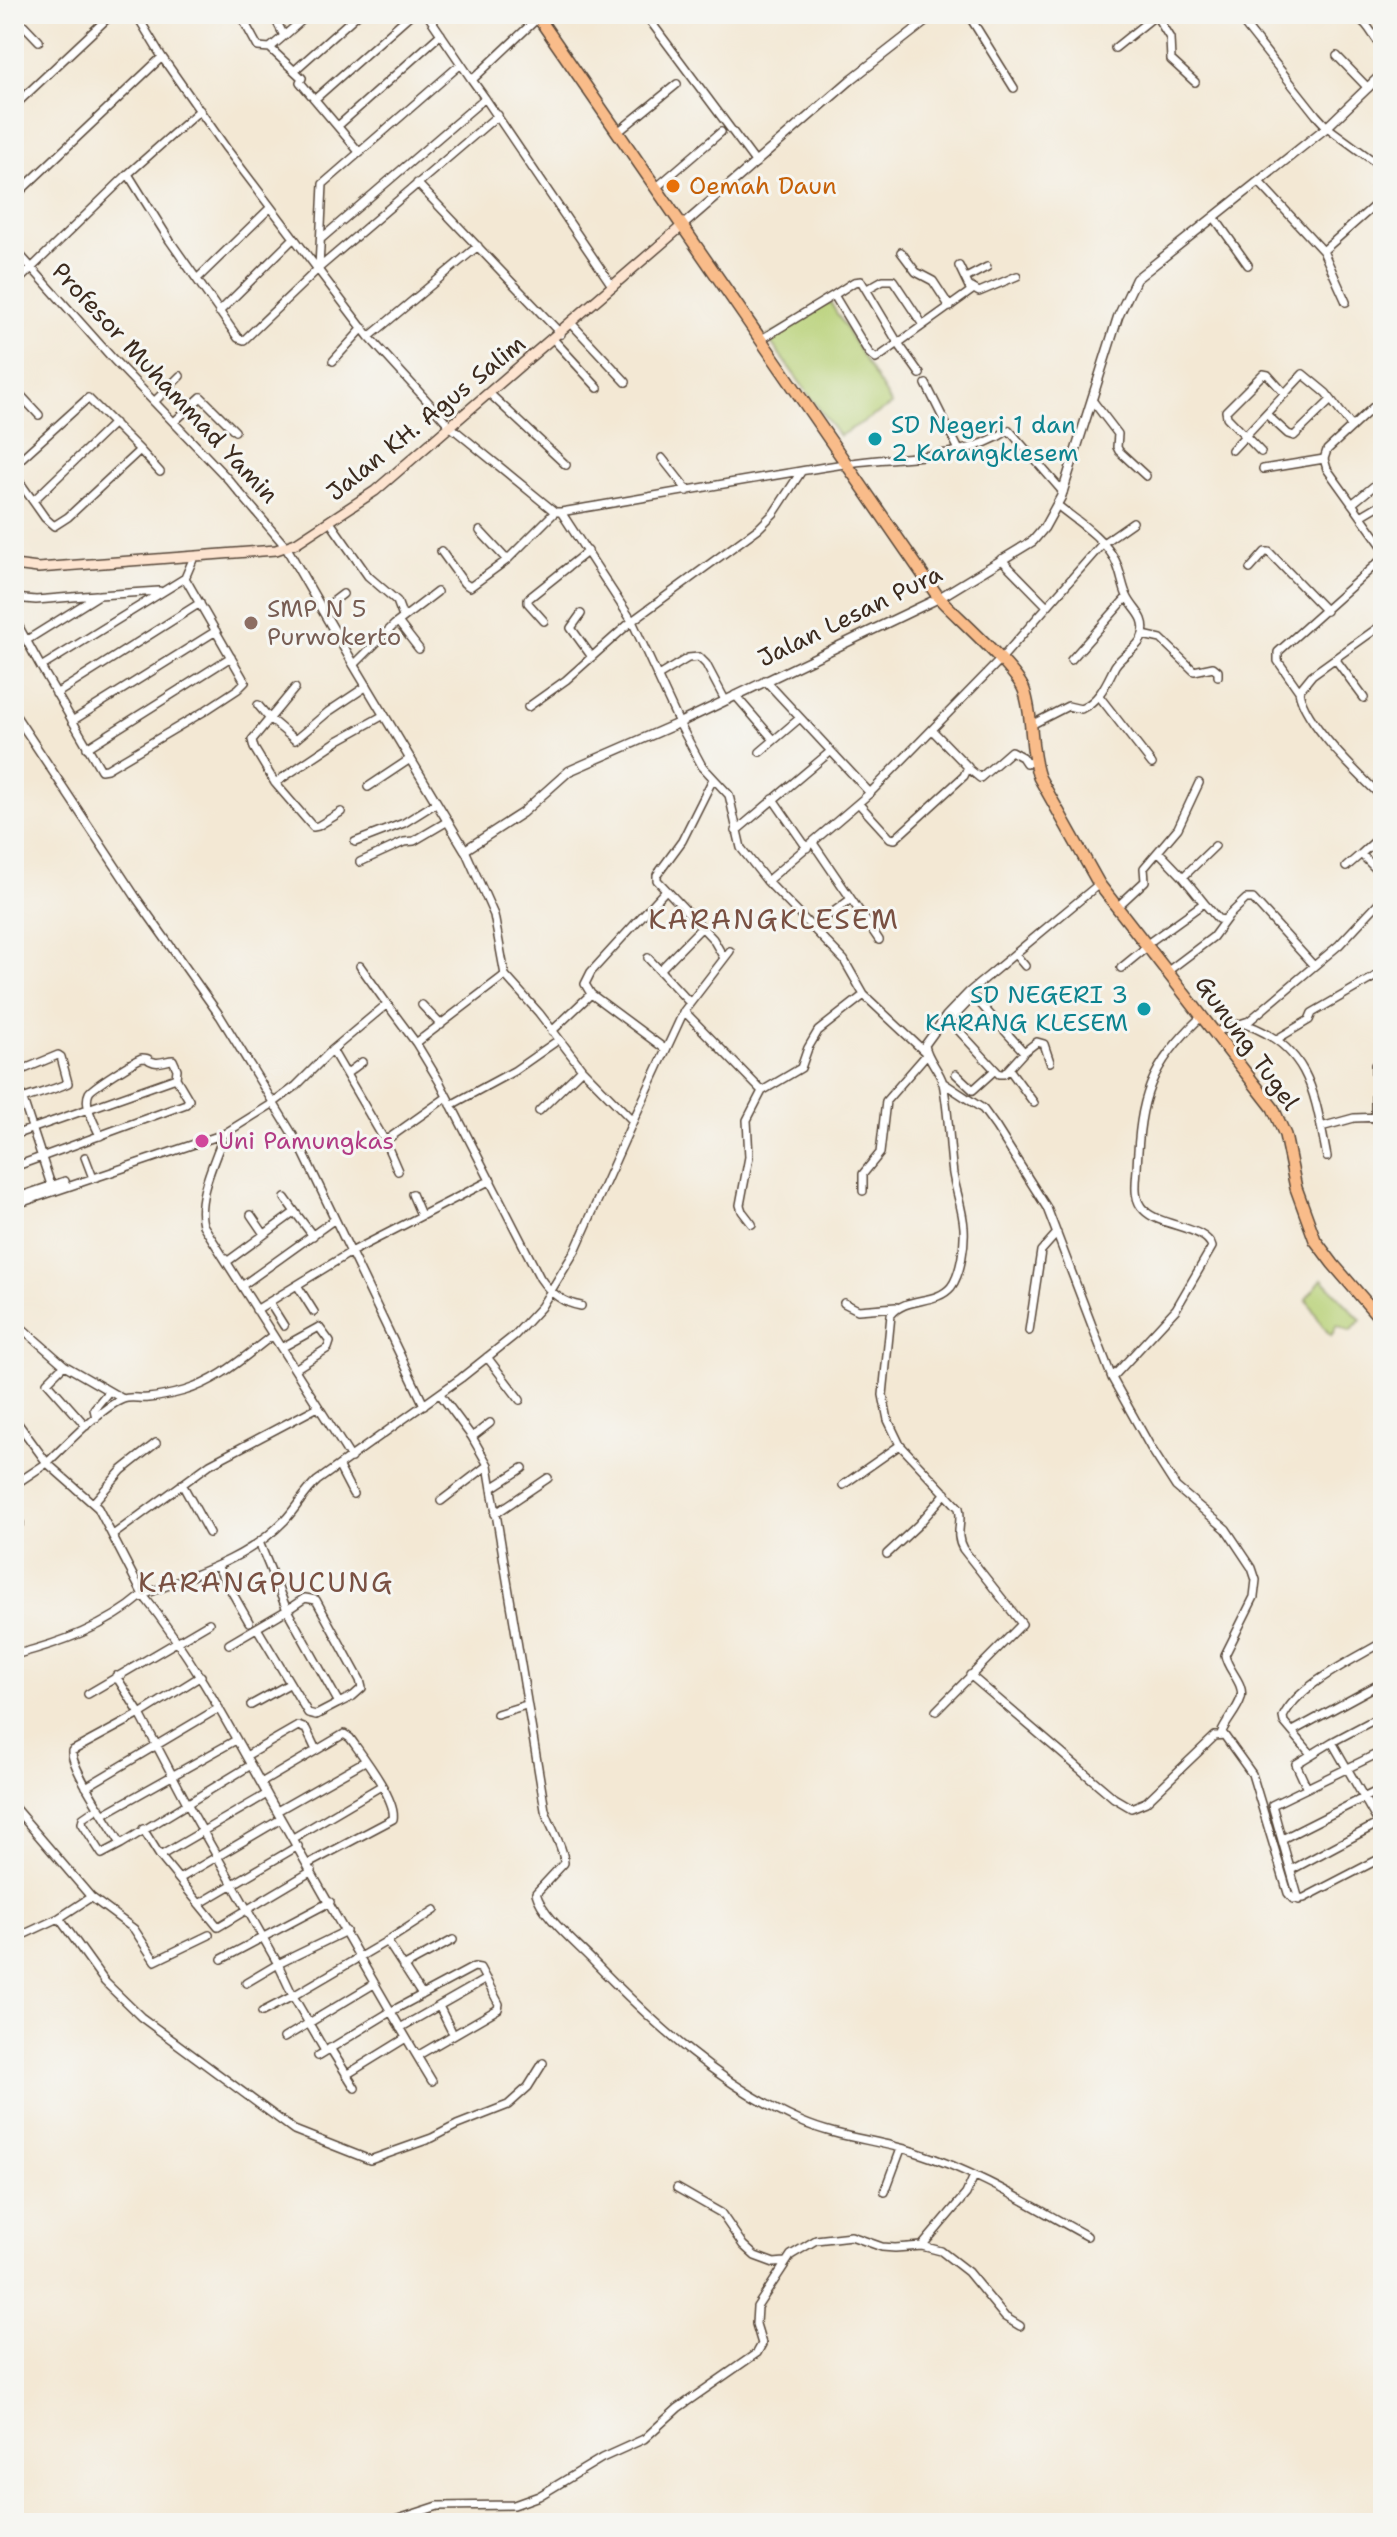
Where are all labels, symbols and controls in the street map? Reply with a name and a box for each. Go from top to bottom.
place label: Oemah Daun [689,170,837,202]
marker: Oemah Daun [664,177,682,195]
street label: Profesor Muhammad Yamin [45,256,285,510]
street label: Jalan KH. Agus Salim [320,328,532,508]
place label: SD Negeri 1 dan 2 Karangklesem [891,409,1079,469]
marker: SD Negeri 1 dan 2 Karangklesem [866,430,884,448]
street label: Jalan Lesan Pura [753,558,947,674]
place label: SMP N 5 Purwokerto [267,593,401,653]
marker: SMP N 5 Purwokerto [242,614,260,632]
district label: KARANGKLESEM [648,900,900,938]
street label: Gunung Tugel [1187,969,1307,1117]
place label: SD NEGERI 3 KARANG KLESEM [925,979,1128,1039]
marker: SD NEGERI 3 KARANG KLESEM [1135,1000,1153,1018]
place label: Uni Pamungkas [218,1125,394,1157]
marker: Uni Pamungkas [193,1132,211,1150]
district label: KARANGPUCUNG [138,1563,394,1601]

